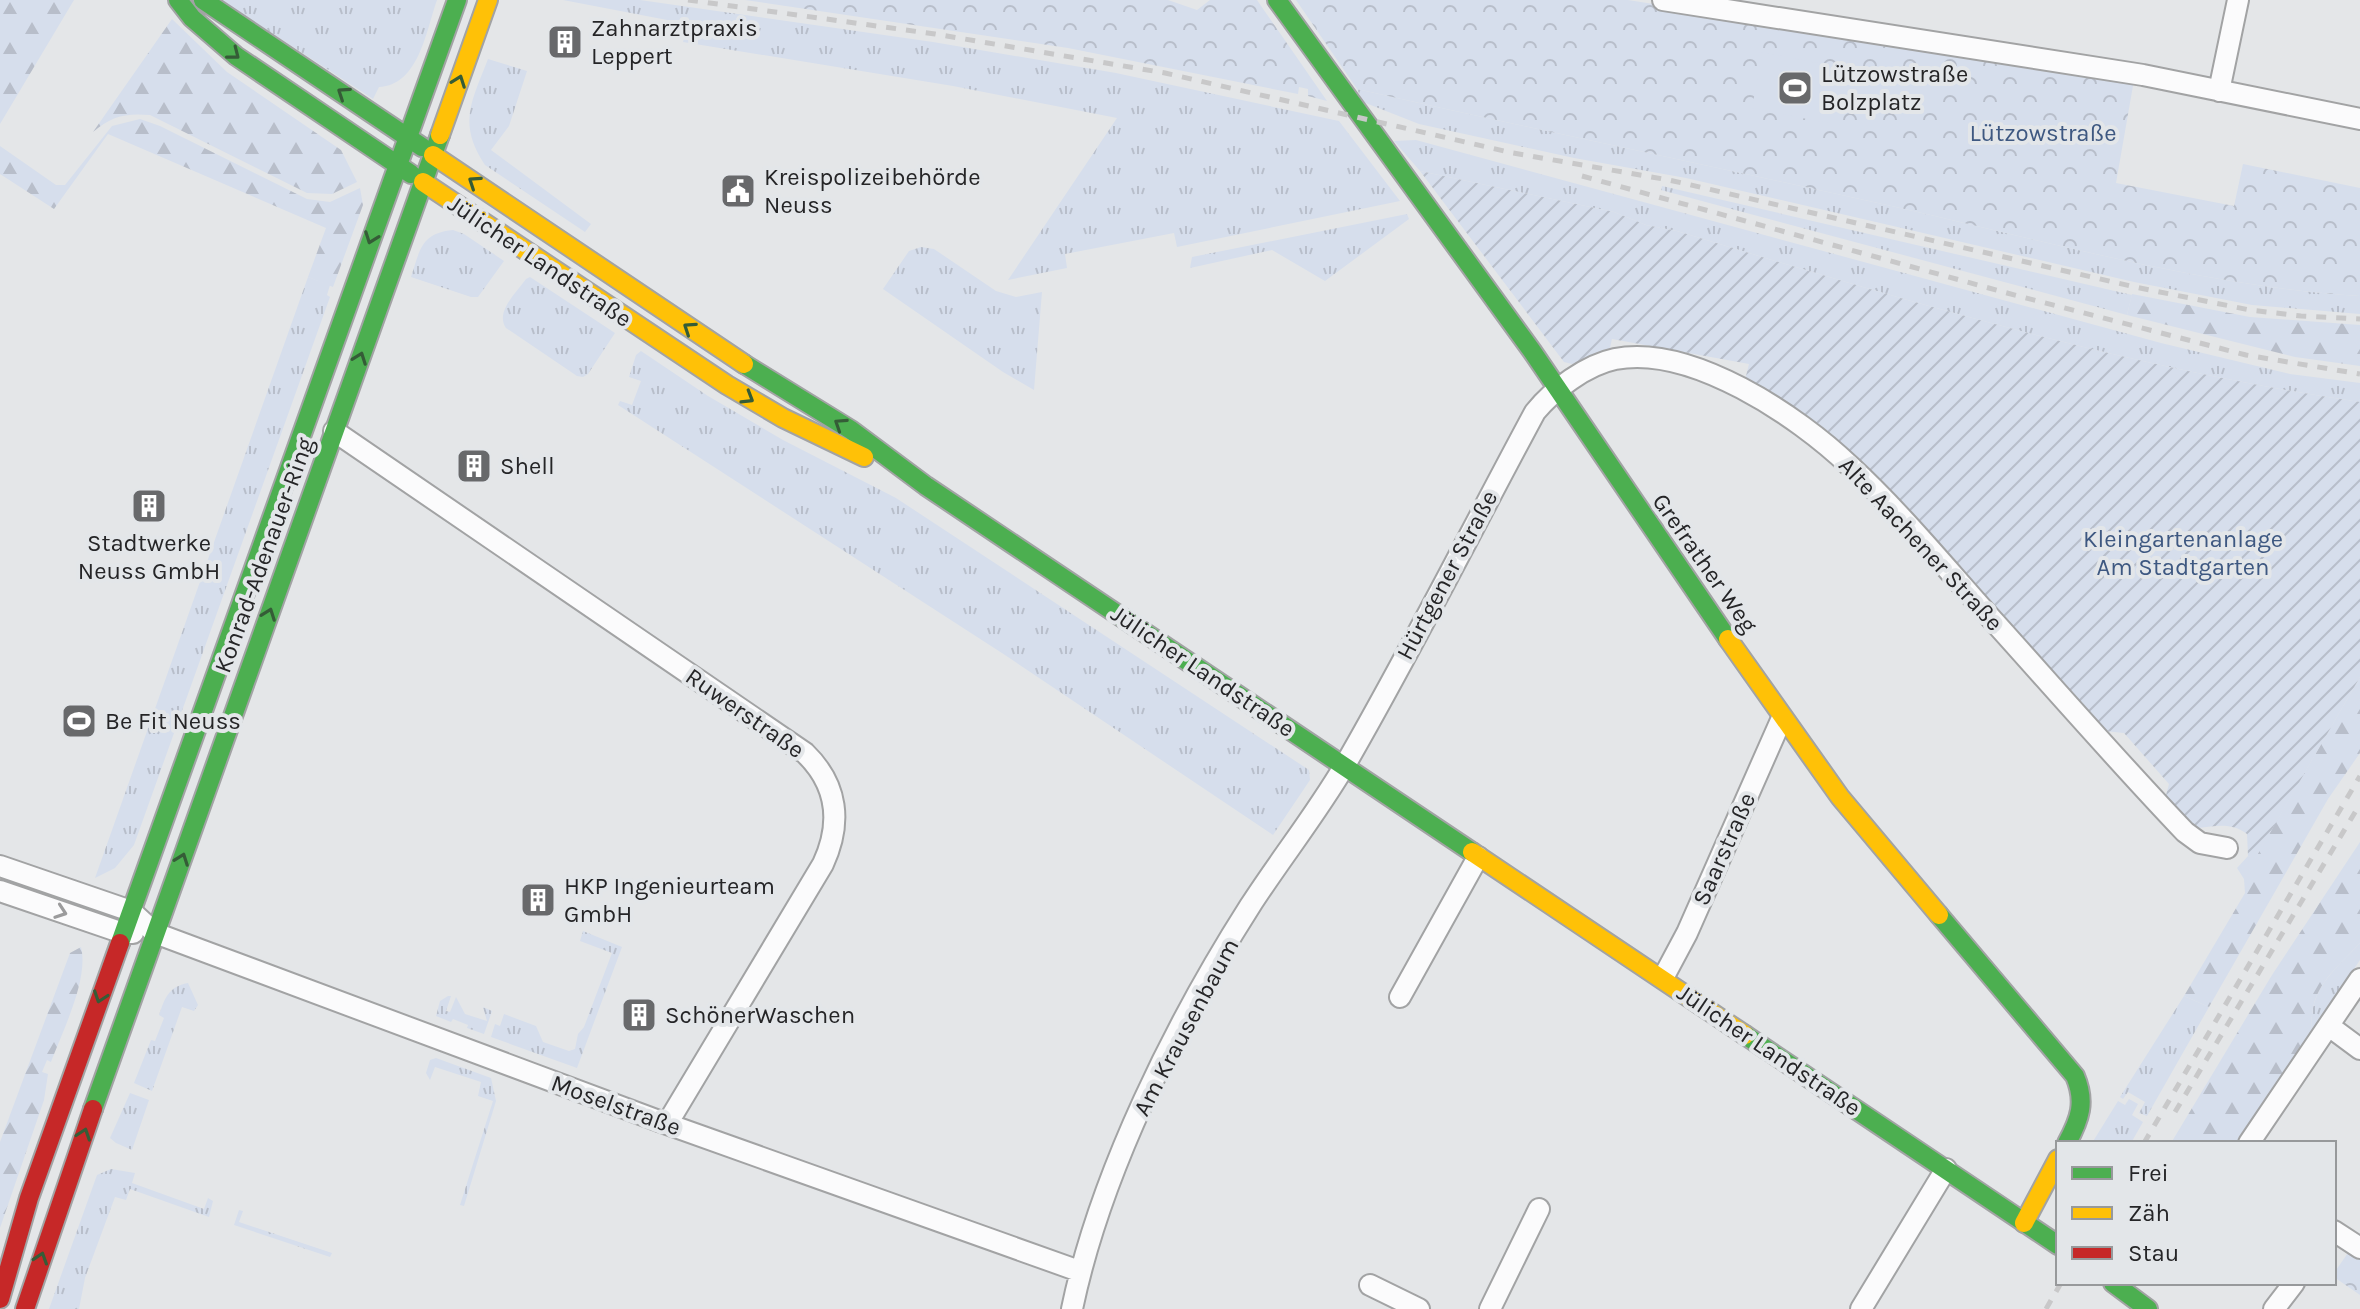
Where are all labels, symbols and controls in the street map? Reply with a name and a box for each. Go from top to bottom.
place label: Zahnarztpraxis Leppert [591,14,758,70]
building icon: Zahnarztpraxis Leppert [546,23,584,61]
one-way arrow [225,44,240,58]
place label: Lützowstraße Bolzplatz [1821,60,1968,116]
sports icon: Lützowstraße Bolzplatz [1776,69,1814,107]
one-way arrow [450,75,466,89]
one-way arrow [337,88,351,103]
park label: Lützowstraße [1969,119,2117,147]
place label: Kreispolizeibehörde Neuss [764,163,981,219]
public building icon: Kreispolizeibehörde Neuss [719,172,757,210]
one-way arrow [468,177,482,192]
street label: Jülicher Landstraße [443,189,637,333]
one-way arrow [364,231,381,245]
one-way arrow [683,323,698,338]
one-way arrow [351,352,367,366]
one-way arrow [739,388,754,404]
one-way arrow [834,419,849,434]
street label: Konrad-Adenauer-Ring [208,433,320,677]
building icon: Shell [455,447,493,485]
street label: Alte Aachener Straße [1833,451,2009,637]
place label: Shell [500,452,555,480]
street label: Hürtgener Straße [1391,486,1503,664]
building icon: Stadtwerke Neuss GmbH [130,487,168,525]
street label: Grefrather Weg [1647,488,1764,638]
park label: Kleingartenanlage Am Stadtgarten [2083,525,2283,581]
place label: Stadtwerke Neuss GmbH [78,529,220,585]
street label: Jülicher Landstraße [1106,599,1300,743]
one-way arrow [259,608,276,622]
street label: Ruwerstraße [680,662,810,764]
sports icon: Be Fit Neuss [60,702,98,740]
place label: Be Fit Neuss [105,707,241,735]
street label: Saarstraße [1687,788,1761,910]
one-way arrow [172,853,188,867]
place label: HKP Ingenieurteam GmbH [564,872,775,928]
building icon: HKP Ingenieurteam GmbH [519,881,557,919]
one-way arrow [54,902,68,919]
street label: Am Krausenbaum [1127,934,1245,1120]
street label: Jülicher Landstraße [1672,978,1866,1122]
one-way arrow [93,989,110,1003]
building icon: SchönerWaschen [620,996,658,1034]
place label: SchönerWaschen [665,1001,855,1029]
street label: Moselstraße [547,1069,685,1141]
one-way arrow [74,1128,90,1142]
legend [2056,1141,2336,1285]
text: Frei [2128,1159,2169,1187]
text: Zäh [2128,1199,2170,1227]
text: Stau [2128,1239,2179,1267]
one-way arrow [32,1251,48,1265]

